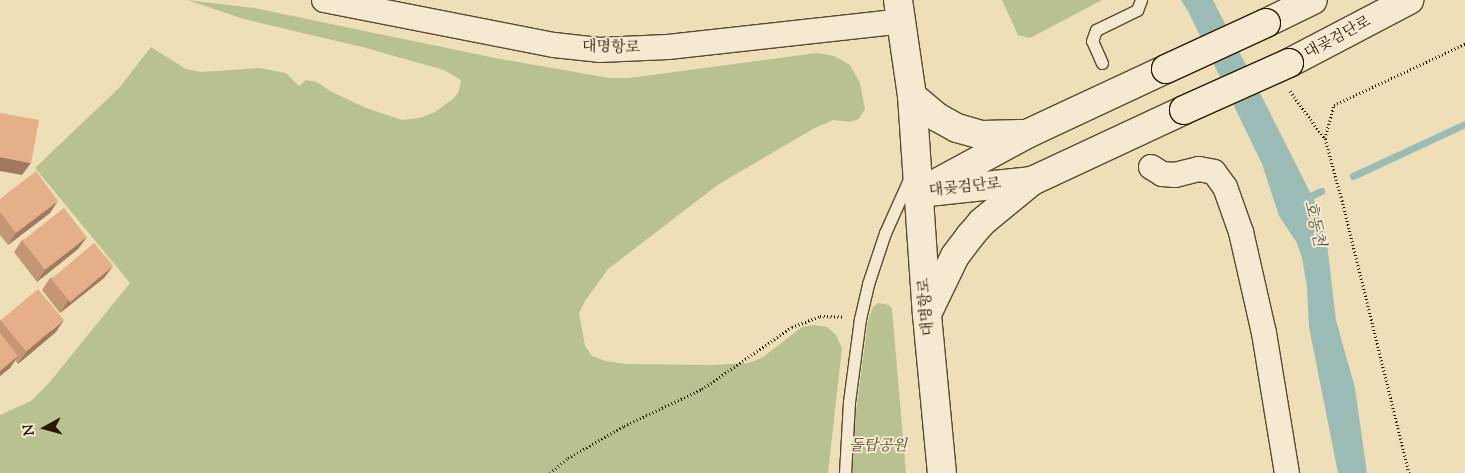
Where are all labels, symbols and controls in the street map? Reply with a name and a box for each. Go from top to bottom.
street label: 대곶검단로 [1302,13,1374,63]
street label: 대명항로 [582,38,640,58]
street label: 대곶검단로 [928,175,1002,201]
water label: 호동천 [1298,199,1328,249]
street label: 대명항로 [916,277,938,337]
north arrow [20,403,70,453]
text: N [20,423,41,437]
park label: 돌탑공원 [849,438,907,456]

